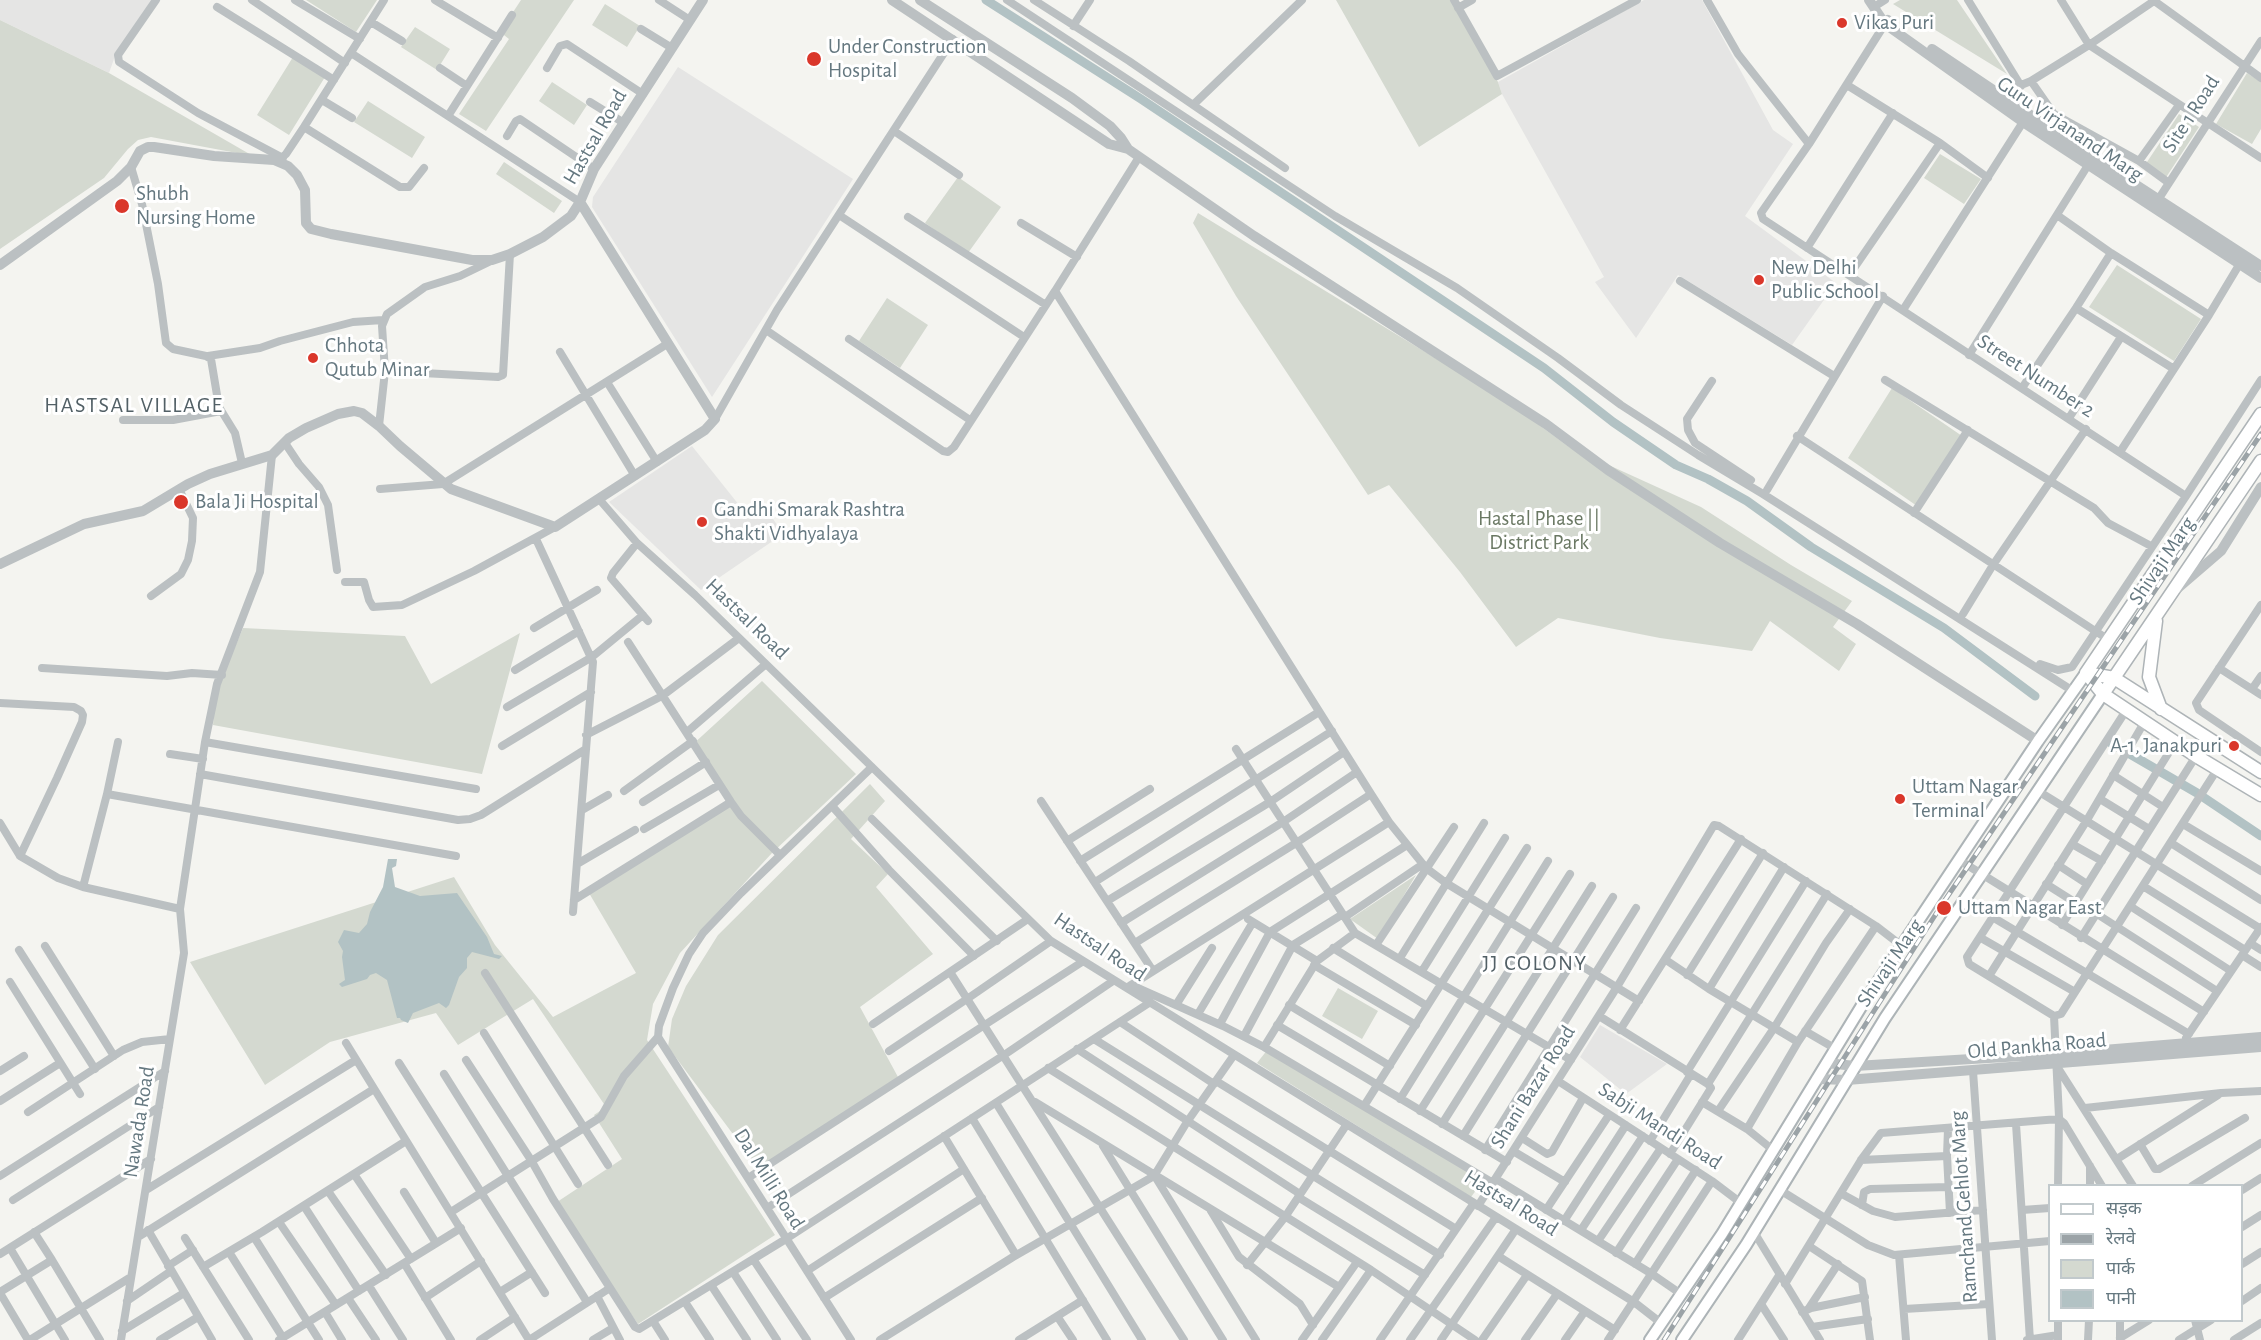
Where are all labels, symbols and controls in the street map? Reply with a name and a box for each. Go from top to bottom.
place label: Vikas Puri [1854,10,1934,36]
marker: Vikas Puri [1835,16,1849,30]
place label: Under Construction Hospital [828,34,987,84]
marker: Under Construction Hospital [805,50,823,68]
street label: Guru Virjanand Marg [1992,71,2148,187]
street label: Site 1 Road [2157,71,2225,157]
street label: Hastsal Road [558,85,632,189]
place label: Shubh Nursing Home [136,181,255,231]
marker: Shubh Nursing Home [113,197,131,215]
place label: New Delhi Public School [1771,255,1879,305]
marker: New Delhi Public School [1752,273,1766,287]
street label: Street Number 2 [1973,329,2099,423]
place label: Chhota Qutub Minar [325,333,430,383]
marker: Chhota Qutub Minar [306,351,320,365]
district label: HASTSAL VILLAGE [44,392,224,418]
place label: Bala Ji Hospital [195,489,319,515]
marker: Bala Ji Hospital [172,493,190,511]
place label: Gandhi Smarak Rashtra Shakti Vidhyalaya [714,497,905,547]
park label: Hastal Phase || District Park [1478,506,1600,556]
street label: Shivaji Marg [2123,512,2201,610]
marker: Gandhi Smarak Rashtra Shakti Vidhyalaya [695,515,709,529]
street label: Hastsal Road [700,573,794,665]
place label: A-1, Janakpuri [2110,733,2222,759]
marker: A-1, Janakpuri [2227,739,2241,753]
place label: Uttam Nagar Terminal [1912,774,2018,824]
marker: Uttam Nagar Terminal [1893,792,1907,806]
place label: Uttam Nagar East [1958,895,2101,921]
marker: Uttam Nagar East [1935,899,1953,917]
street label: Hastsal Road [1049,907,1151,987]
street label: Shivaji Marg [1851,914,1929,1012]
district label: JJ COLONY [1482,950,1588,976]
street label: Shani Bazar Road [1485,1021,1581,1153]
street label: Old Pankha Road [1967,1027,2107,1065]
street label: Nawada Road [118,1064,160,1180]
street label: Sabji Mandi Road [1594,1077,1726,1175]
street label: Ramchand Gehlot Marg [1945,1110,1983,1304]
street label: Dal Milli Road [728,1124,810,1234]
street label: Hastsal Road [1459,1164,1563,1242]
legend [2048,1184,2243,1322]
text: सड़क [2106,1200,2142,1218]
text: रेलवे [2106,1230,2136,1248]
text: पार्क [2106,1260,2135,1278]
text: पानी [2106,1290,2136,1308]

